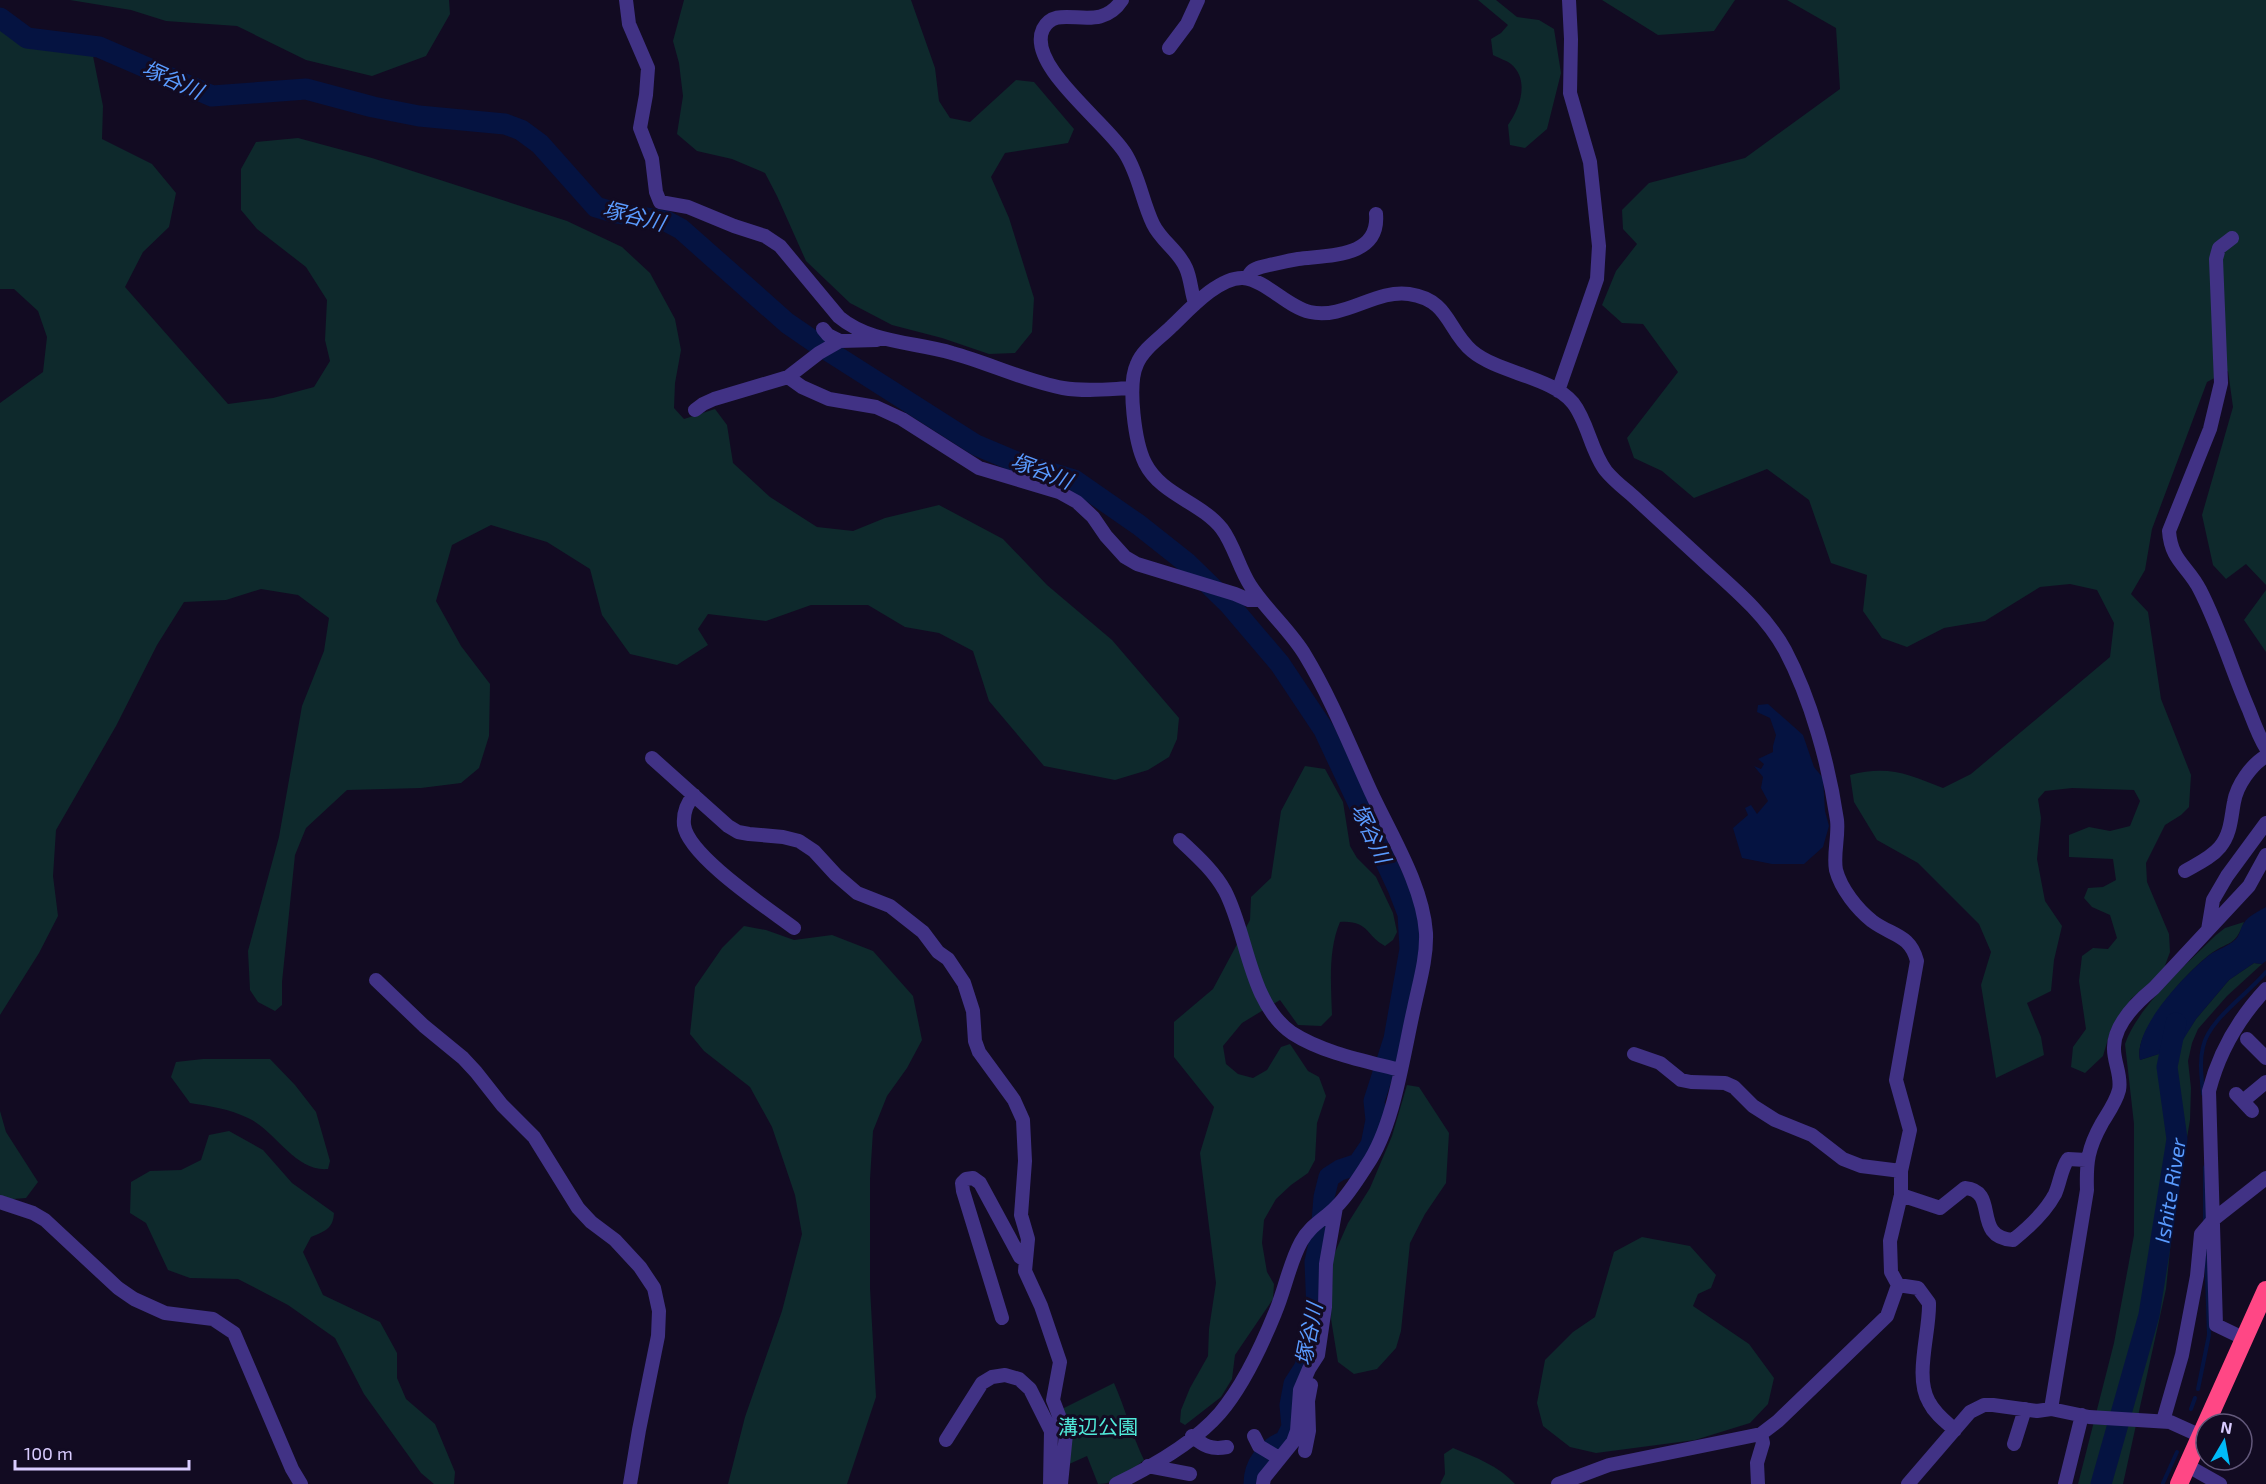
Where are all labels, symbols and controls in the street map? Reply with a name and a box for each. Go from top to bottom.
water label: 塚谷川 [139,55,209,104]
water label: 塚谷川 [600,195,670,235]
water label: 塚谷川 [1008,447,1078,494]
water label: 塚谷川 [1347,799,1397,869]
water label: Ishite River [2148,1135,2190,1245]
water label: 塚谷川 [1290,1299,1327,1367]
north arrow [2194,1412,2254,1472]
park label: 溝辺公園 [1058,1414,1138,1438]
text: N [2219,1416,2234,1437]
scale bar [15,1433,189,1471]
text: 100 m [24,1442,73,1464]

